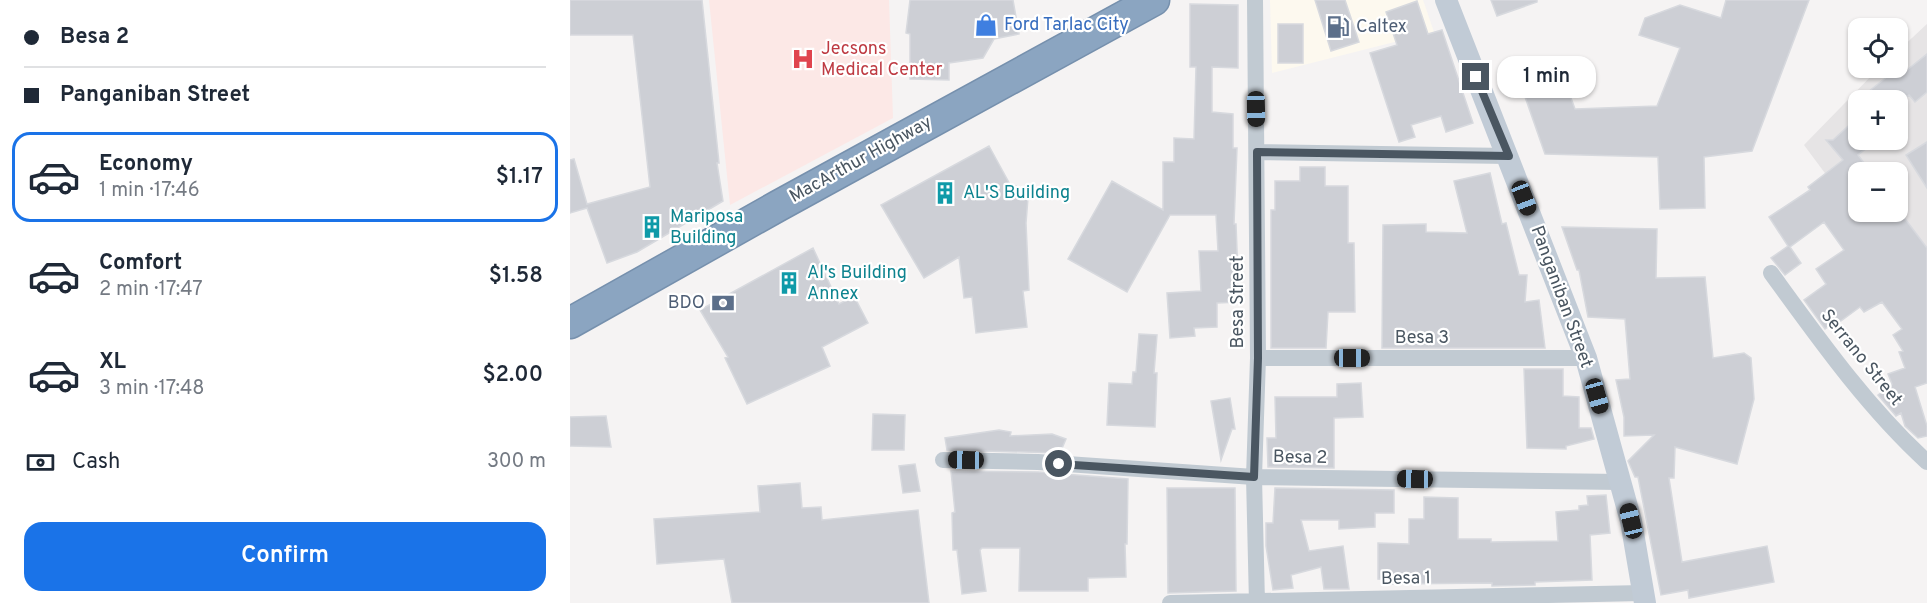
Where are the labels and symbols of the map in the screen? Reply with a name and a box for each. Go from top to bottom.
shop icon: Ford Tarlac City [973,12,999,38]
place label: Ford Tarlac City [1004,14,1129,37]
fuel station icon: Caltex [1325,14,1351,40]
place label: Caltex [1356,16,1407,39]
place label: Jecsons Medical Center [821,38,942,82]
hospital icon: Jecsons Medical Center [790,46,816,72]
callout: 1 min [1497,56,1596,98]
route end [1462,63,1489,90]
car [1247,91,1265,127]
street label: MacArthur Highway [786,111,936,209]
car [1509,178,1539,218]
building icon: AL'S Building [932,180,958,206]
place label: AL'S Building [963,182,1070,205]
place label: Mariposa Building [670,206,743,250]
building icon: Mariposa Building [639,214,665,240]
street label: Panganiban Street [1525,223,1597,371]
street label: Besa Street [1227,256,1250,349]
place label: Al's Building Annex [807,262,907,306]
building icon: Al's Building Annex [776,270,802,296]
bank icon: BDO [710,290,736,316]
place label: BDO [668,292,705,315]
street label: Serrano Street [1815,305,1907,411]
street label: Besa 3 [1395,327,1449,350]
car [1334,349,1370,367]
car [1583,376,1611,416]
street label: Besa 2 [1273,446,1327,470]
route start [1045,450,1072,477]
car [948,451,984,469]
car [1397,470,1433,488]
car [1618,501,1644,541]
street label: Besa 1 [1381,567,1431,591]

